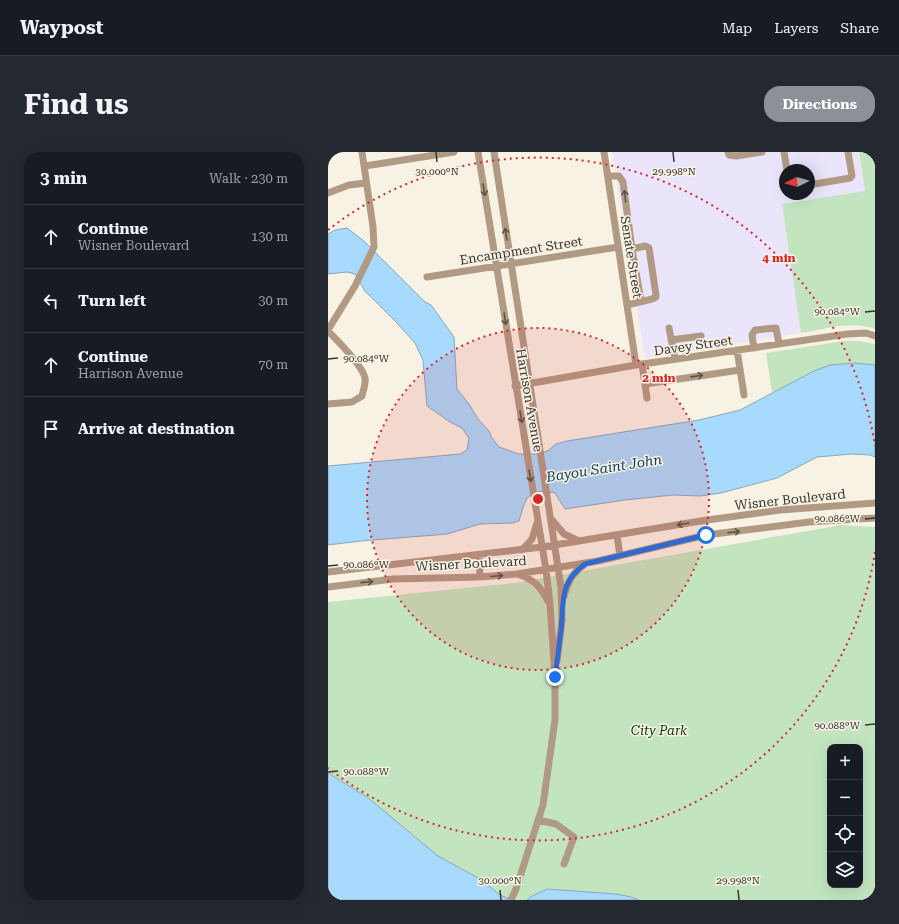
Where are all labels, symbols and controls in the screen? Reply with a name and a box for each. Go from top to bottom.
text: Waypost [20,16,103,39]
text: Map [722,20,752,36]
text: Layers [774,20,818,36]
text: Share [840,20,879,36]
button: Directions [764,86,875,122]
text: Find us [24,88,128,121]
north arrow [779,164,815,200]
text: 30.000°N [415,166,459,177]
text: 29.998°N [652,166,696,177]
text: 3 min [40,168,87,188]
text: Walk · 230 m [209,171,288,186]
one-way arrow [480,184,488,197]
one-way arrow [621,190,629,203]
street label: Senate Street [618,215,645,299]
text: Continue [78,220,148,238]
icon: ahead [40,226,62,248]
one-way arrow [502,228,510,241]
text: 130 m [251,229,288,244]
street label: Encampment Street [459,233,584,268]
text: Wisner Boulevard [78,238,189,253]
text: 4 min [762,251,796,265]
icon: left [40,290,62,312]
text: Turn left [78,292,146,310]
text: 30 m [258,293,288,308]
text: 90.084°W [814,306,861,317]
one-way arrow [501,312,509,325]
street label: Davey Street [653,333,734,358]
street label: Harrison Avenue [513,347,546,453]
text: Continue [78,348,148,366]
text: 90.084°W [343,353,390,364]
icon: ahead [40,354,62,376]
text: 70 m [258,357,288,372]
text: Harrison Avenue [78,366,183,381]
text: 2 min [642,371,676,385]
one-way arrow [690,372,703,380]
one-way arrow [517,410,525,423]
icon: arrive [40,418,62,440]
text: Arrive at destination [78,420,234,438]
water label: Bayou Saint John [544,451,663,485]
one-way arrow [526,469,534,482]
street label: Wisner Boulevard [734,486,847,513]
centre of rings [531,492,545,506]
text: 90.086°W [814,513,861,524]
one-way arrow [677,520,690,528]
route start [697,526,715,544]
one-way arrow [727,528,740,536]
street label: Wisner Boulevard [415,553,528,574]
text: 90.086°W [343,559,390,570]
one-way arrow [490,572,503,579]
one-way arrow [360,578,373,586]
route end [546,668,564,686]
text: 90.088°W [814,720,861,731]
park label: City Park [631,723,688,738]
map controls [827,744,863,888]
button: + [827,744,863,780]
text: 90.088°W [343,766,390,777]
button: − [827,780,863,816]
button: locate [827,816,863,852]
button: layers [827,852,863,888]
text: 30.000°N [478,875,522,886]
text: 29.998°N [716,875,760,886]

